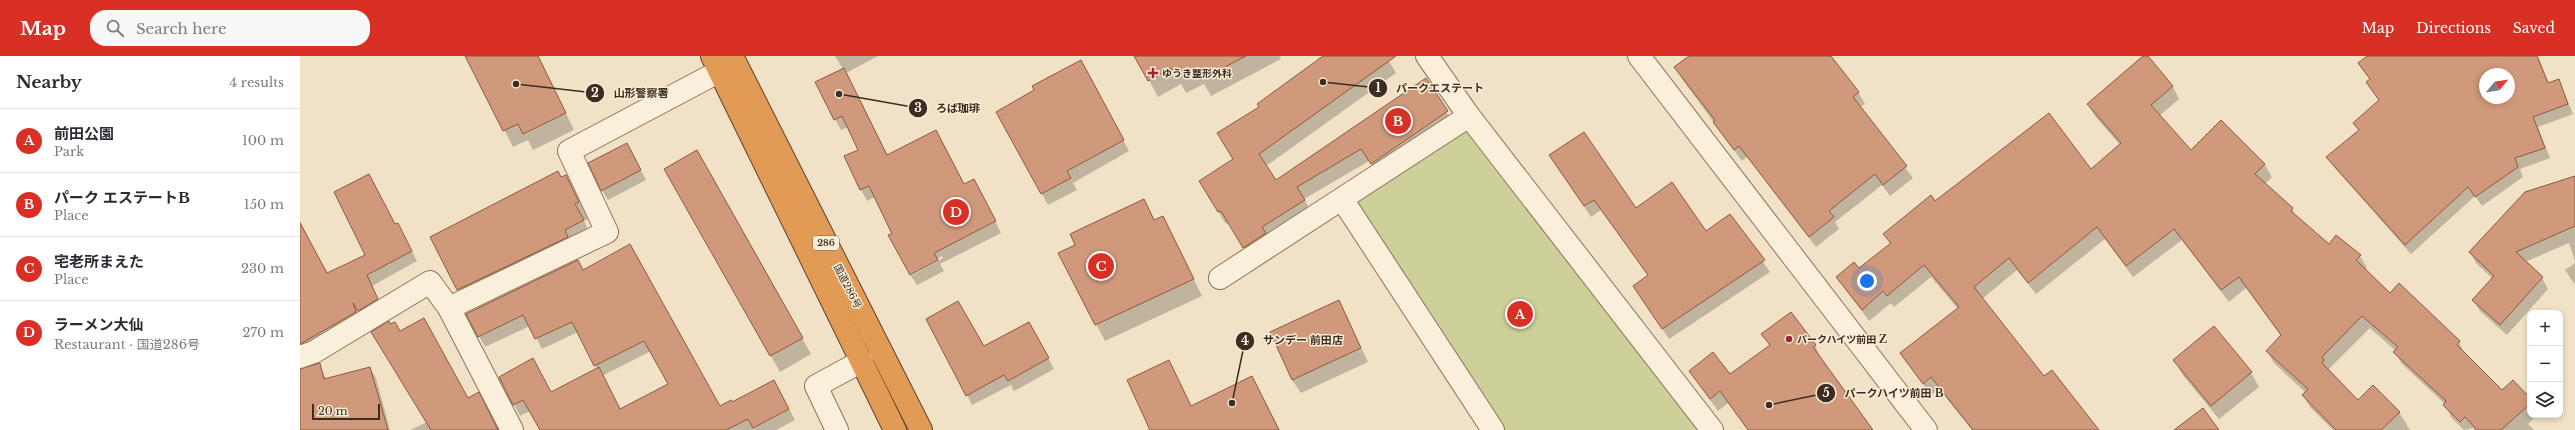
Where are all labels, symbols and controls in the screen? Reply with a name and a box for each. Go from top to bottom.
search box [90,10,370,46]
text: Map [20,17,66,40]
icon: search [104,17,126,39]
text: Search here [136,19,227,38]
text: Map [2362,19,2394,37]
text: Directions [2416,19,2491,37]
text: Saved [2513,19,2555,37]
marker: ゆうき整形外科 [1147,67,1159,79]
place label: ゆうき整形外科 [1162,67,1232,80]
north arrow [2479,68,2515,104]
text: Nearby [16,72,82,93]
text: 4 results [230,74,284,91]
callout: パークエステート [1368,76,1492,99]
text: 1 [1375,80,1381,95]
text: パークエステート [1396,81,1484,95]
callout: 山形警察署 [585,82,676,105]
text: 2 [591,85,599,100]
text: 山形警察署 [614,86,669,100]
callout: ろば珈琲 [908,97,988,120]
text: 3 [914,100,922,115]
text: ろば珈琲 [936,101,980,115]
pin: B [1385,106,1411,136]
text: 前田公園 [54,124,114,143]
text: A [24,132,34,149]
text: 100 m [242,132,284,149]
text: Park [54,143,84,160]
text: パーク エステートB [54,188,190,207]
text: B [24,196,34,213]
text: 150 m [244,196,284,213]
pin: D [943,197,969,227]
text: Place [54,207,89,224]
road number: 286 [813,236,839,250]
pin: C [1088,251,1114,281]
text: 宅老所まえた [54,252,144,271]
text: C [24,260,34,277]
text: 230 m [241,260,284,277]
street label: 国道286号 [831,262,864,311]
text: Place [54,271,89,288]
your location [1857,271,1877,291]
pin: A [1507,299,1533,329]
map controls [2527,310,2563,418]
button: + [2527,310,2563,346]
text: ラーメン大仙 [54,315,143,334]
text: D [23,324,35,341]
text: 270 m [243,324,284,341]
callout: サンデー 前田店 [1235,329,1351,352]
text: 4 [1241,333,1249,348]
text: サンデー 前田店 [1263,333,1343,347]
place label: パークハイツ前田 Z [1797,333,1887,346]
marker: パークハイツ前田 Z [1784,334,1794,344]
text: Restaurant · 国道286号 [54,336,200,353]
button: − [2527,346,2563,382]
callout: パークハイツ前田 B [1816,382,1952,405]
button: layers [2527,382,2563,418]
text: 5 [1822,385,1830,400]
text: パークハイツ前田 B [1845,386,1944,400]
scale bar [312,402,380,421]
text: 20 m [318,404,348,418]

